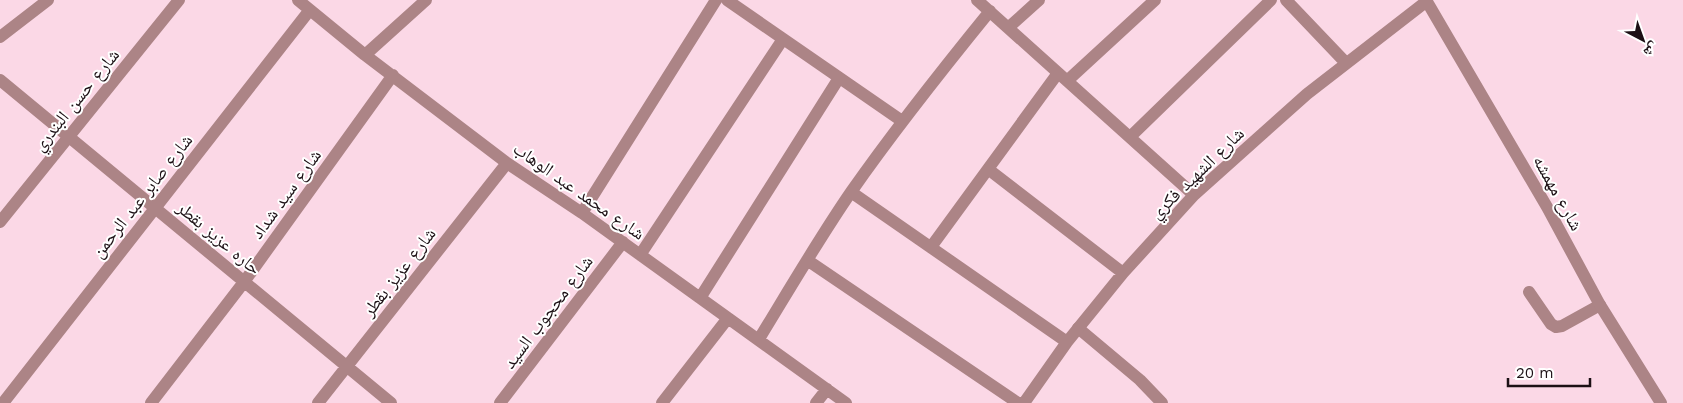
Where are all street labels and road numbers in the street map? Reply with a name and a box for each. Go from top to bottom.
street label: شارع حسن البندري [28,44,127,158]
street label: شارع الشهيد فكري [1145,122,1251,226]
street label: شارع صابر عبد الرحمن [87,130,197,262]
street label: شارع محمد عبد الوهاب [509,137,649,245]
street label: شارع سيد شداد [246,145,326,243]
street label: شارع مهمشه [1528,151,1588,235]
street label: حاره عزيز بقطر [172,196,265,279]
street label: شارع عزيز بقطر [357,223,441,322]
street label: شارع محجوب السيد [498,251,598,373]

